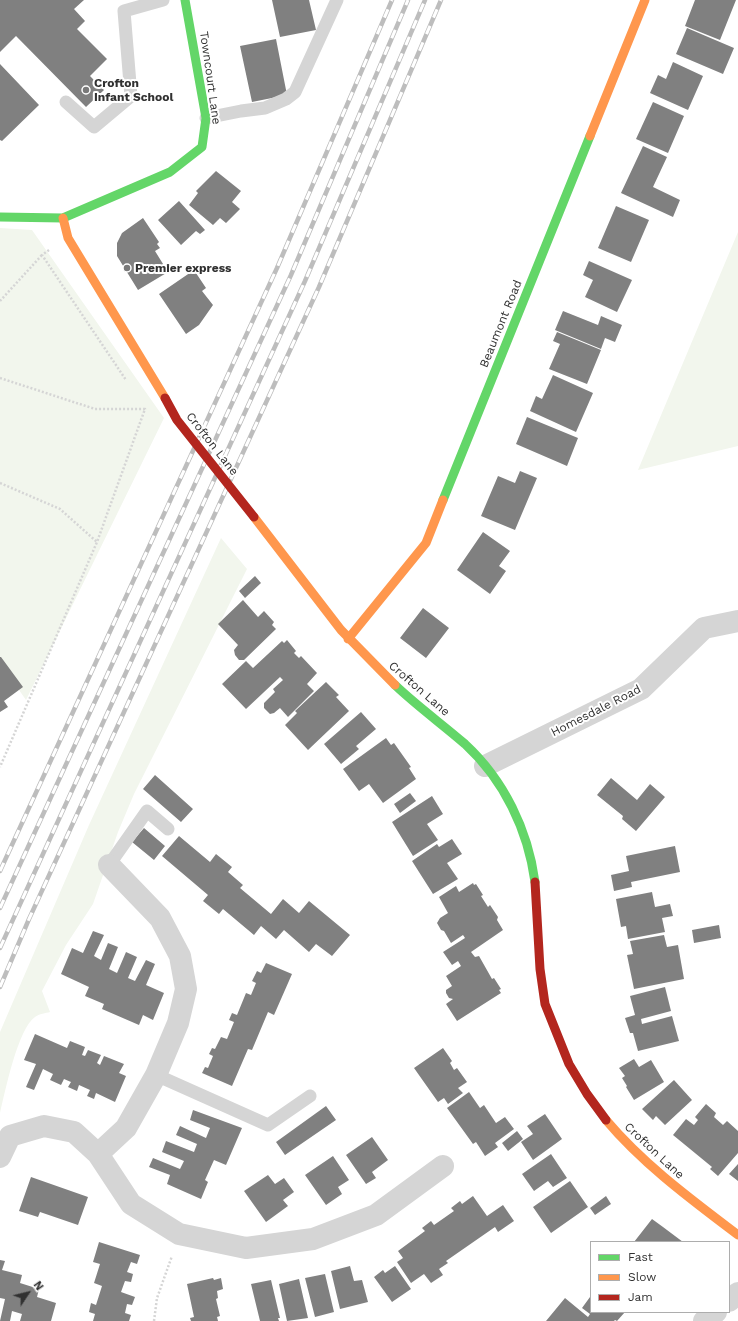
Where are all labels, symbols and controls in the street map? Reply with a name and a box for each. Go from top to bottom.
street label: Towncourt Lane [196,31,224,125]
place label: Crofton Infant School [94,76,173,104]
marker: Crofton Infant School [81,85,91,95]
place label: Premier express [135,261,231,275]
marker: Premier express [122,263,132,273]
street label: Beaumont Road [477,278,525,370]
street label: Crofton Lane [183,410,241,478]
street label: Crofton Lane [386,659,452,719]
street label: Homesdale Road [549,682,643,740]
street label: Crofton Lane [621,1120,687,1182]
legend [590,1241,730,1313]
text: Fast [628,1250,653,1264]
text: Slow [628,1270,656,1284]
north arrow [8,1273,48,1313]
text: N [31,1279,46,1293]
text: Jam [628,1290,653,1304]

